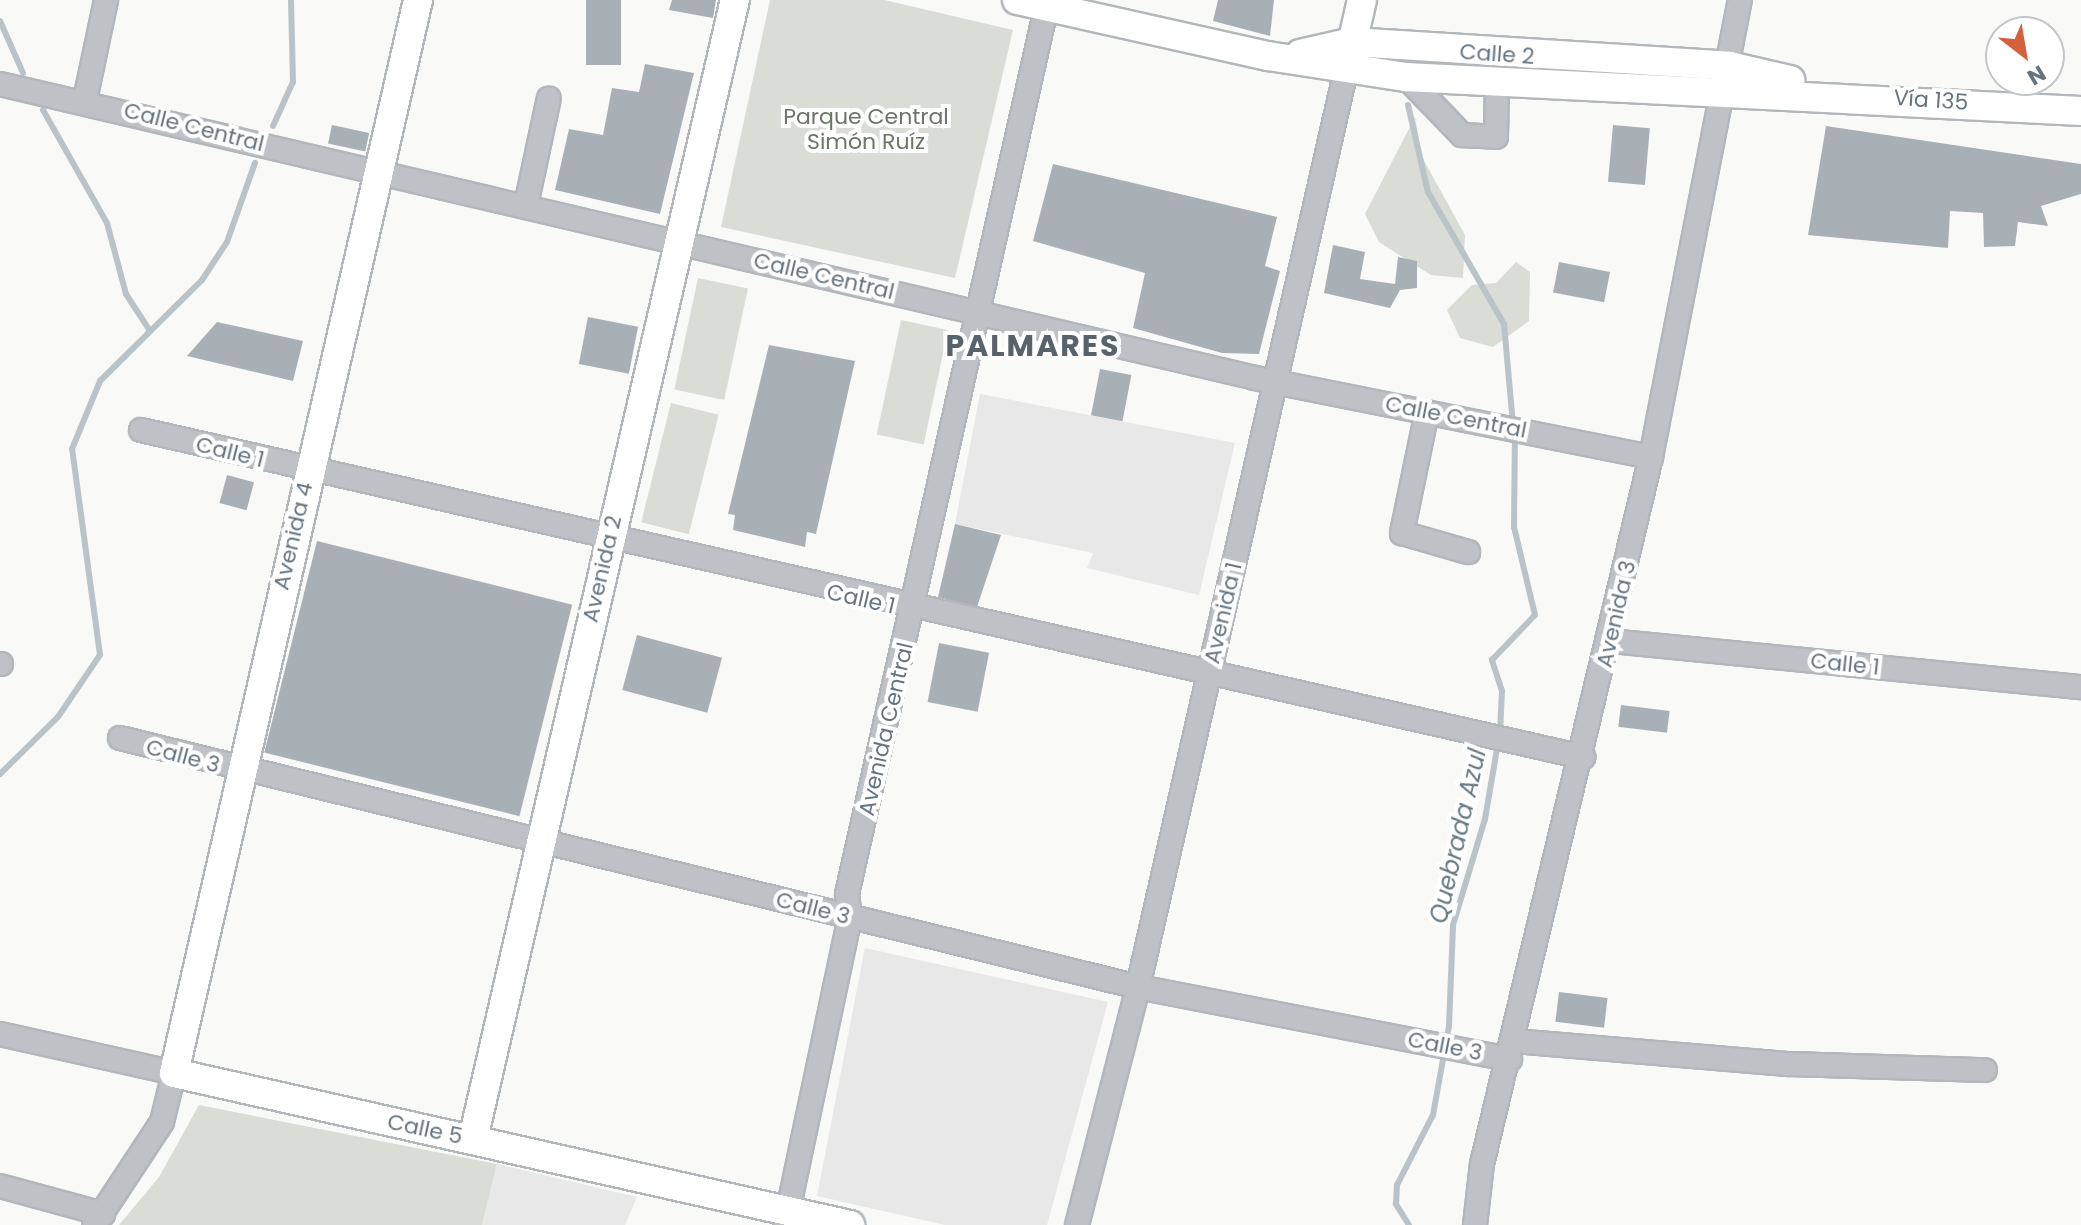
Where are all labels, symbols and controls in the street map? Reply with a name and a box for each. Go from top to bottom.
north arrow [1985,16,2065,96]
street label: Calle 2 [1459,38,1535,70]
text: N [2022,58,2052,93]
street label: Vía 135 [1893,84,1969,116]
street label: Calle Central [121,97,267,157]
park label: Parque Central Simón Ruíz [783,103,949,154]
street label: Calle Central [751,247,897,305]
district label: PALMARES [945,328,1121,364]
street label: Calle Central [1383,390,1529,444]
street label: Calle 1 [193,431,267,473]
street label: Avenida 4 [268,480,318,592]
street label: Avenida 2 [577,513,627,625]
street label: Avenida 3 [1591,558,1641,670]
street label: Avenida 1 [1199,560,1247,666]
street label: Calle 1 [824,578,898,620]
street label: Avenida Central [853,640,919,818]
street label: Calle 1 [1809,647,1881,681]
street label: Calle 3 [143,734,223,778]
water label: Quebrada Azul [1424,746,1492,926]
street label: Calle 3 [773,886,853,930]
street label: Calle 3 [1406,1026,1484,1066]
street label: Calle 5 [385,1108,465,1150]

